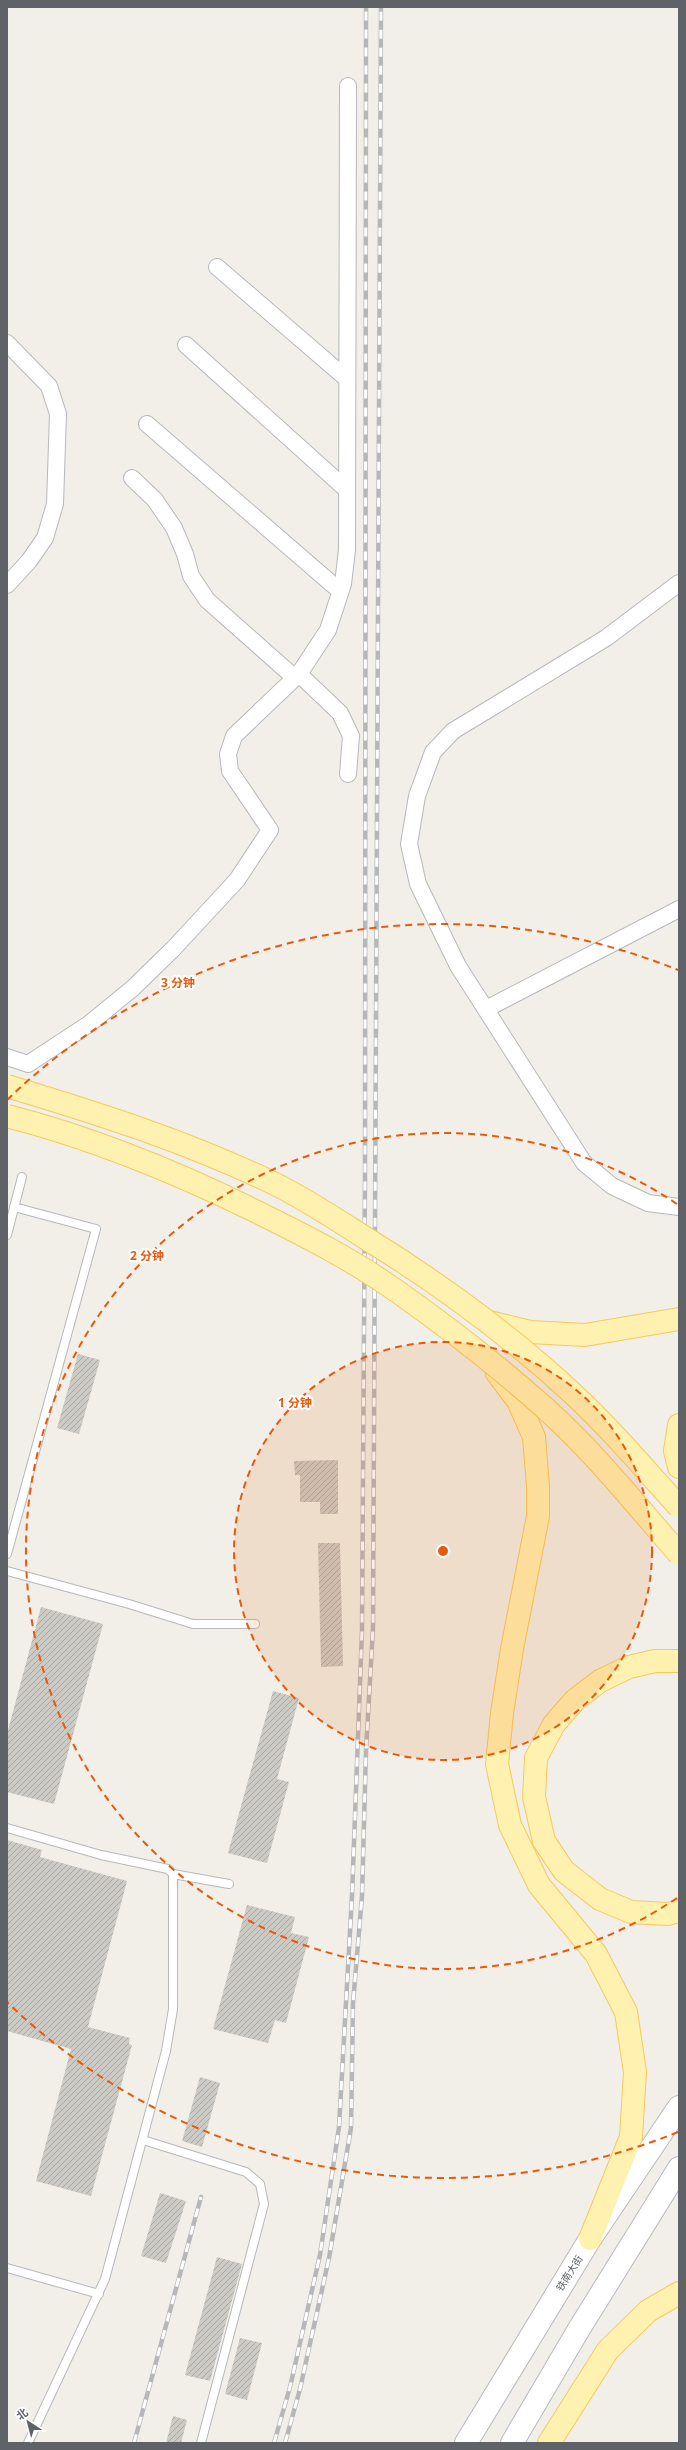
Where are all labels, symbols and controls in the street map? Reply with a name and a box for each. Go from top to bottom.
text: 3 分钟 [161,974,195,991]
text: 2 分钟 [130,1247,164,1264]
text: 1 分钟 [278,1394,312,1411]
centre of rings [436,1544,450,1558]
street label: 铁南大街 [552,2252,586,2294]
north arrow [8,2402,48,2442]
text: 北 [13,2404,31,2423]

